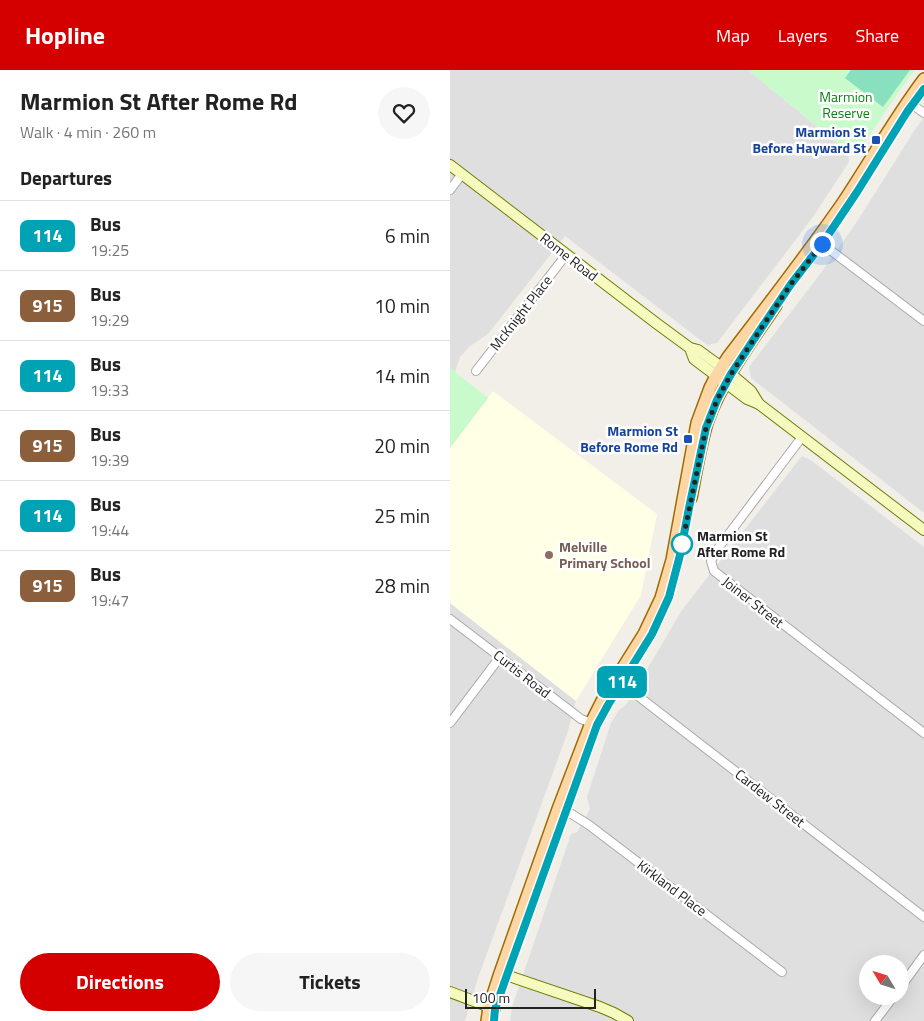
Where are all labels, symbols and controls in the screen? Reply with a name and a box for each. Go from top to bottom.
text: Hopline [25,17,105,53]
text: Map [716,22,750,49]
text: Layers [778,22,827,49]
text: Share [855,22,899,49]
text: Marmion St After Rome Rd [20,83,297,119]
park label: Marmion Reserve [819,86,873,123]
button: heart [378,87,430,139]
text: Walk · 4 min · 260 m [20,120,156,144]
place label: Marmion St Before Hayward St [752,121,866,158]
marker: Marmion St Before Hayward St [870,134,882,146]
text: Departures [20,163,112,192]
text: Bus [90,209,121,238]
text: 6 min [385,221,430,250]
text: 114 [32,222,63,249]
street label: Rome Road [536,227,603,286]
your location [810,232,835,257]
text: 19:25 [90,238,129,262]
street label: McKnight Place [484,271,557,355]
text: Bus [90,279,121,308]
text: 10 min [374,291,430,320]
text: 915 [32,292,63,319]
text: 19:29 [90,308,129,332]
text: Bus [90,349,121,378]
text: 14 min [374,361,430,390]
text: 114 [32,362,63,389]
text: 19:33 [90,378,129,402]
text: Bus [90,419,121,448]
place label: Marmion St Before Rome Rd [580,420,678,457]
text: 20 min [374,431,430,460]
text: 915 [32,432,63,459]
marker: Marmion St Before Rome Rd [682,433,694,445]
text: 19:39 [90,448,129,472]
text: Bus [90,489,121,518]
text: 25 min [374,501,430,530]
text: 114 [32,502,63,529]
text: 19:44 [90,518,129,542]
place label: Marmion St After Rome Rd [697,525,785,562]
marker: Marmion St After Rome Rd [671,533,693,555]
place label: Melville Primary School [559,536,651,573]
marker: Melville Primary School [543,549,555,561]
text: Bus [90,559,121,588]
text: 28 min [374,571,430,600]
street label: Joiner Street [718,571,789,632]
text: 915 [32,572,63,599]
text: 19:47 [90,588,129,612]
street label: Curtis Road [489,645,555,703]
line badge: 114 [593,666,651,698]
text: 114 [607,668,637,695]
street label: Cardew Street [731,764,810,832]
street label: Kirkland Place [633,854,712,921]
button: Directions [20,953,220,1011]
button: Tickets [230,953,430,1011]
north arrow [859,955,909,1005]
map controls [859,955,909,1005]
scale bar [465,986,596,1009]
text: 100 m [472,987,510,1008]

